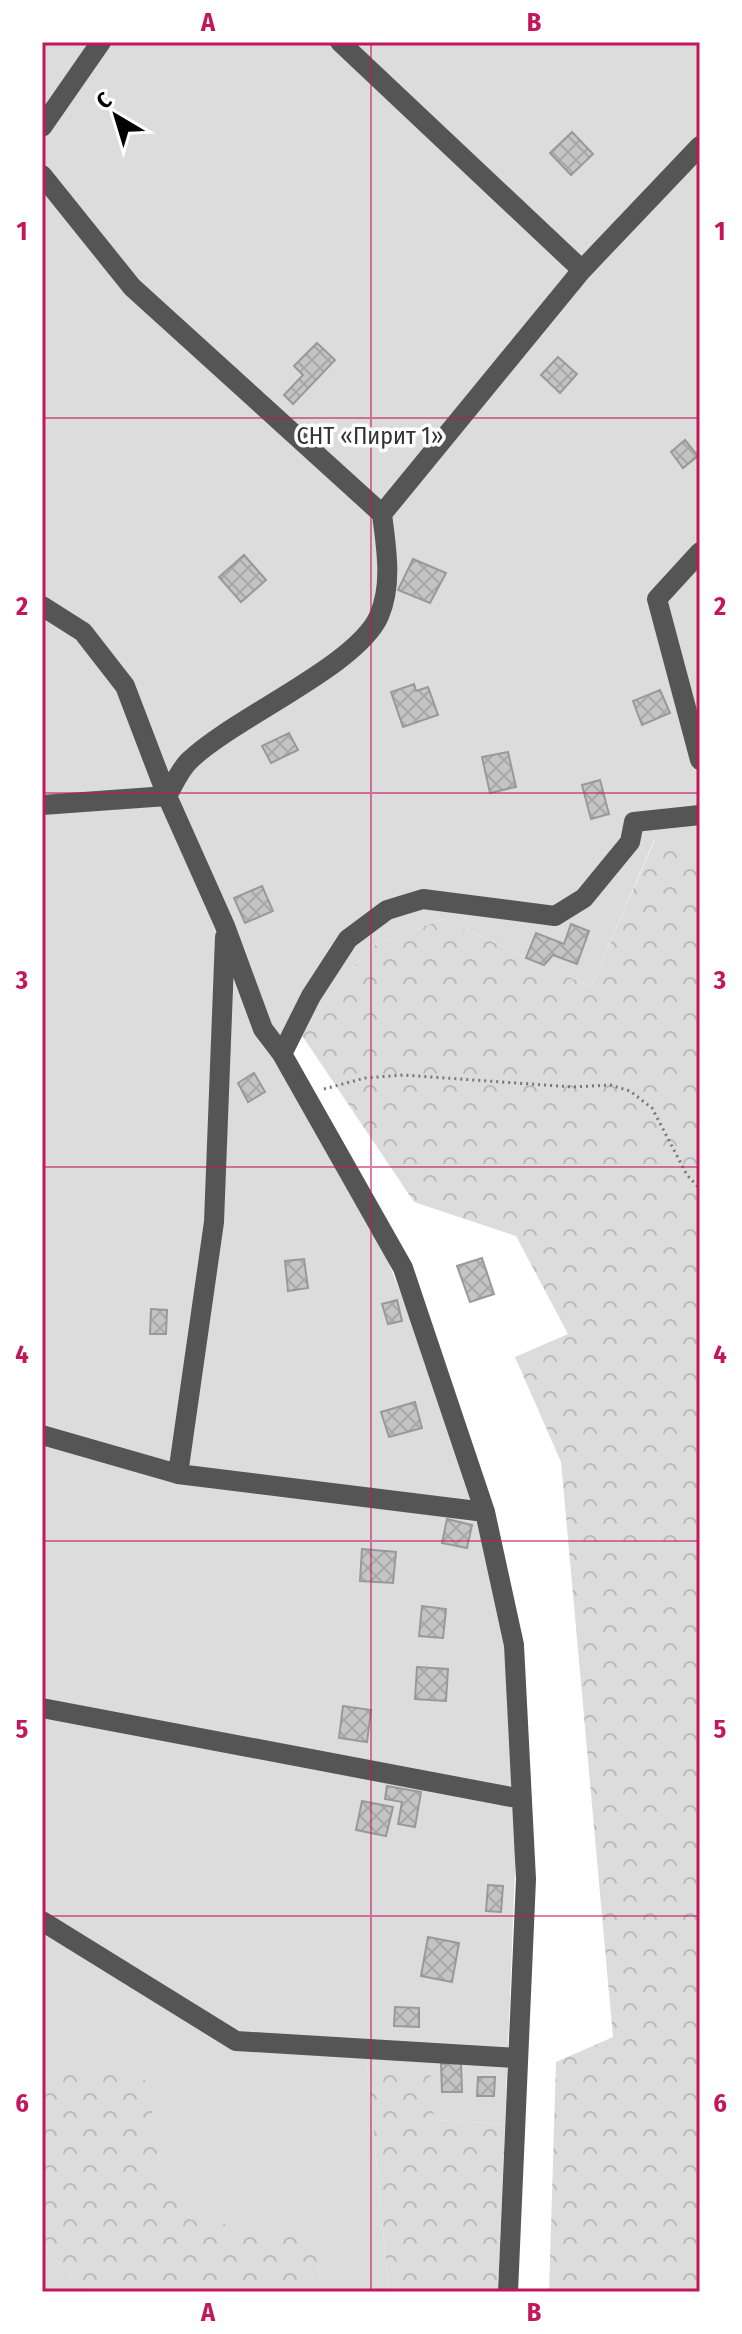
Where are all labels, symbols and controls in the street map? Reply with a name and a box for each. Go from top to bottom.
text: A [200,7,216,38]
text: B [527,7,542,38]
north arrow [76,76,156,156]
text: С [91,86,117,115]
text: 1 [17,216,28,247]
text: 1 [715,216,726,247]
park label: СНТ «Пирит 1» [297,422,443,450]
text: 2 [15,591,28,622]
text: 2 [713,591,726,622]
text: 3 [15,965,28,996]
text: 3 [713,965,726,996]
text: 4 [15,1339,29,1370]
text: 4 [713,1339,727,1370]
text: 5 [16,1714,29,1745]
text: 5 [714,1714,727,1745]
text: 6 [15,2088,29,2119]
text: 6 [713,2088,727,2119]
text: A [200,2297,216,2328]
text: B [527,2297,542,2328]

